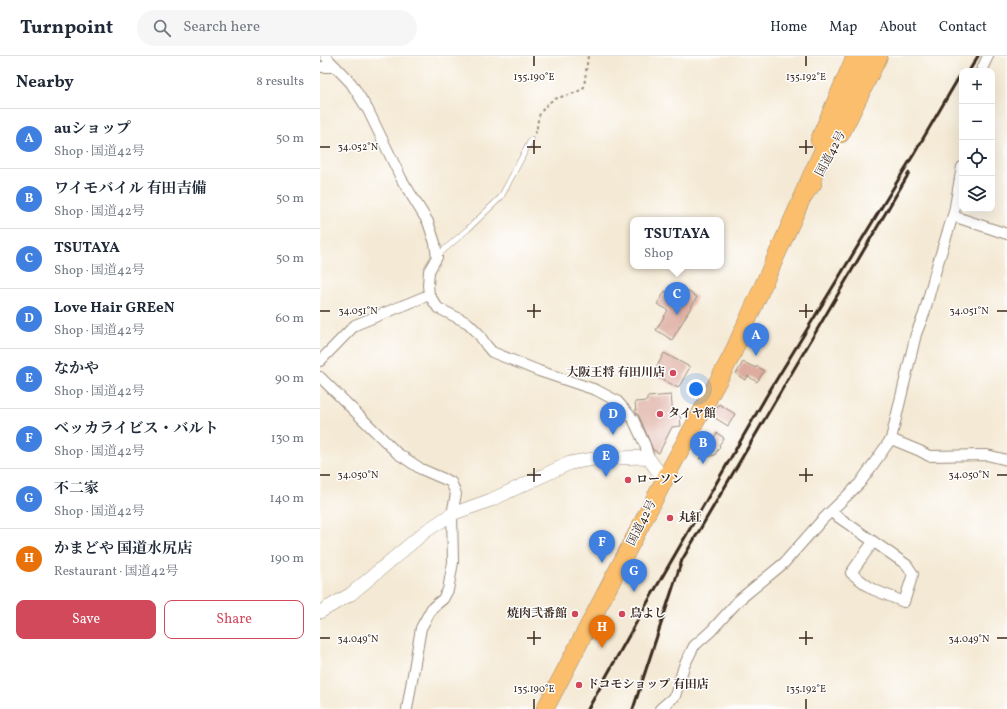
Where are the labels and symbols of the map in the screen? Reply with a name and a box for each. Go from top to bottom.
text: 135.190°E [513,70,555,84]
text: 135.192°E [786,70,826,84]
street label: 国道42号 [812,128,850,180]
text: 34.052°N [338,140,379,154]
pin: C [664,282,690,315]
text: 34.051°N [338,304,378,318]
text: 34.051°N [949,304,989,318]
pin: A [743,323,769,356]
place label: 大阪王将 有田川店 [567,365,665,381]
marker: 大阪王将 有田川店 [668,368,678,378]
your location [686,379,706,399]
pin: D [600,402,626,435]
place label: タイヤ館 [668,406,716,422]
marker: タイヤ館 [655,409,665,419]
pin: B [690,431,716,464]
pin: E [593,444,619,477]
text: 34.050°N [338,468,379,482]
text: 34.050°N [949,468,990,482]
place label: ローソン [636,472,684,488]
marker: ローソン [623,475,633,485]
street label: 国道42号 [624,497,660,549]
place label: 丸紅 [678,510,702,526]
marker: 丸紅 [665,513,675,523]
pin: F [589,530,615,563]
pin: G [621,559,647,592]
place label: 焼肉弐番館 [507,606,567,622]
place label: 鳥よし [630,606,666,622]
marker: 焼肉弐番館 [570,609,580,619]
marker: 鳥よし [617,609,627,619]
pin: H [589,615,615,648]
text: 34.049°N [337,632,379,646]
text: 34.049°N [948,632,990,646]
place label: ドコモショップ 有田店 [587,677,709,693]
marker: ドコモショップ 有田店 [574,680,584,690]
text: 135.190°E [513,682,555,696]
text: 135.192°E [786,682,826,696]

